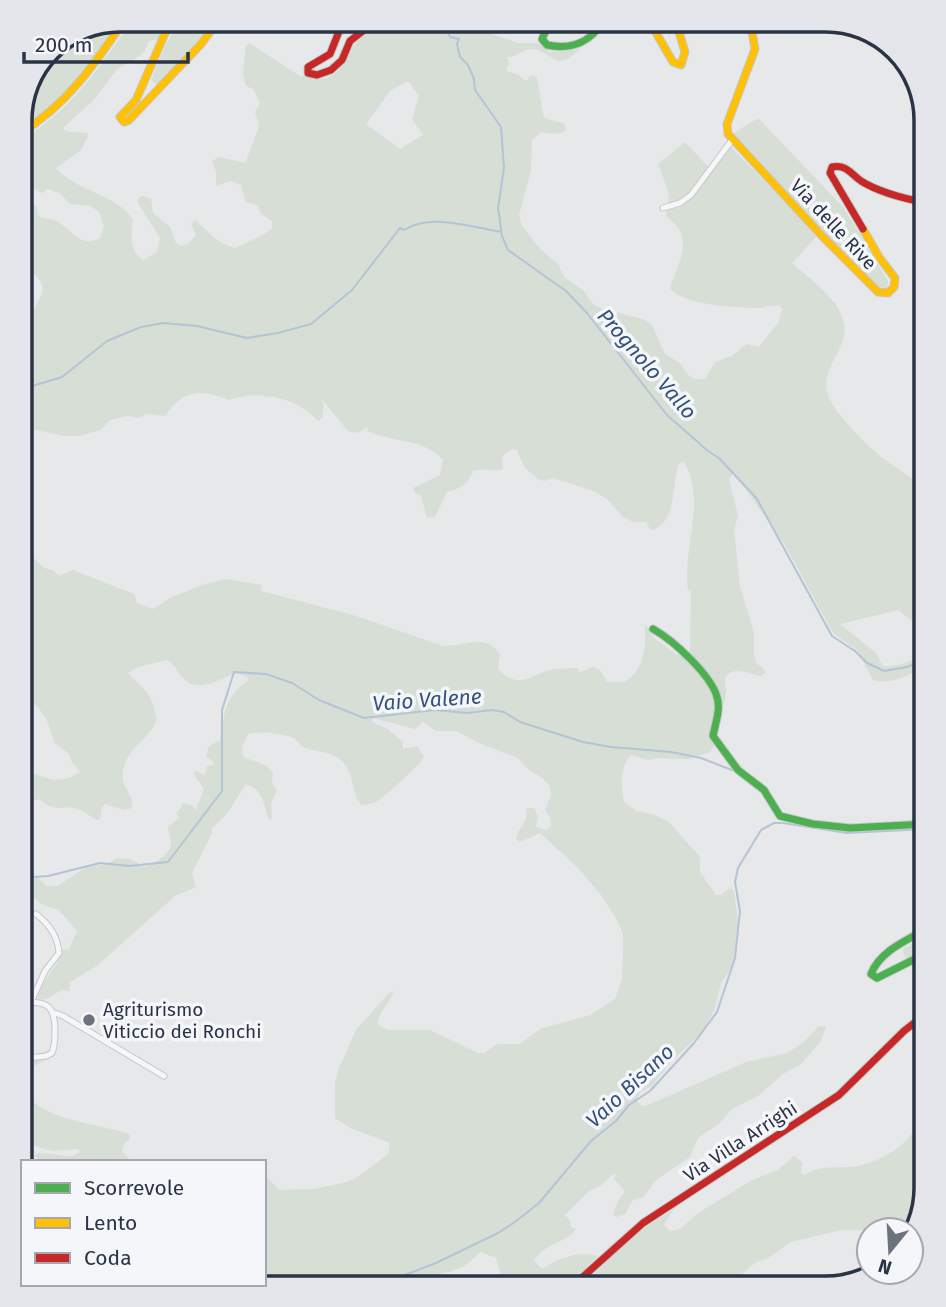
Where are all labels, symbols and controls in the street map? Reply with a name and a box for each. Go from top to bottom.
scale bar [24,21,189,65]
text: 200 m [35,32,92,58]
street label: Via delle Rive [786,174,882,275]
water label: Prognolo Vallo [592,303,702,425]
water label: Vaio Valene [372,683,483,717]
place label: Agriturismo Viticcio dei Ronchi [103,998,262,1043]
marker: Agriturismo Viticcio dei Ronchi [81,1012,97,1028]
water label: Vaio Bisano [581,1039,679,1133]
street label: Via Villa Arrighi [679,1096,801,1187]
legend [21,1160,266,1286]
text: Scorrevole [84,1175,184,1201]
text: Lento [84,1210,137,1236]
north arrow [855,1216,925,1286]
text: Coda [84,1245,132,1271]
text: N [875,1254,894,1280]

